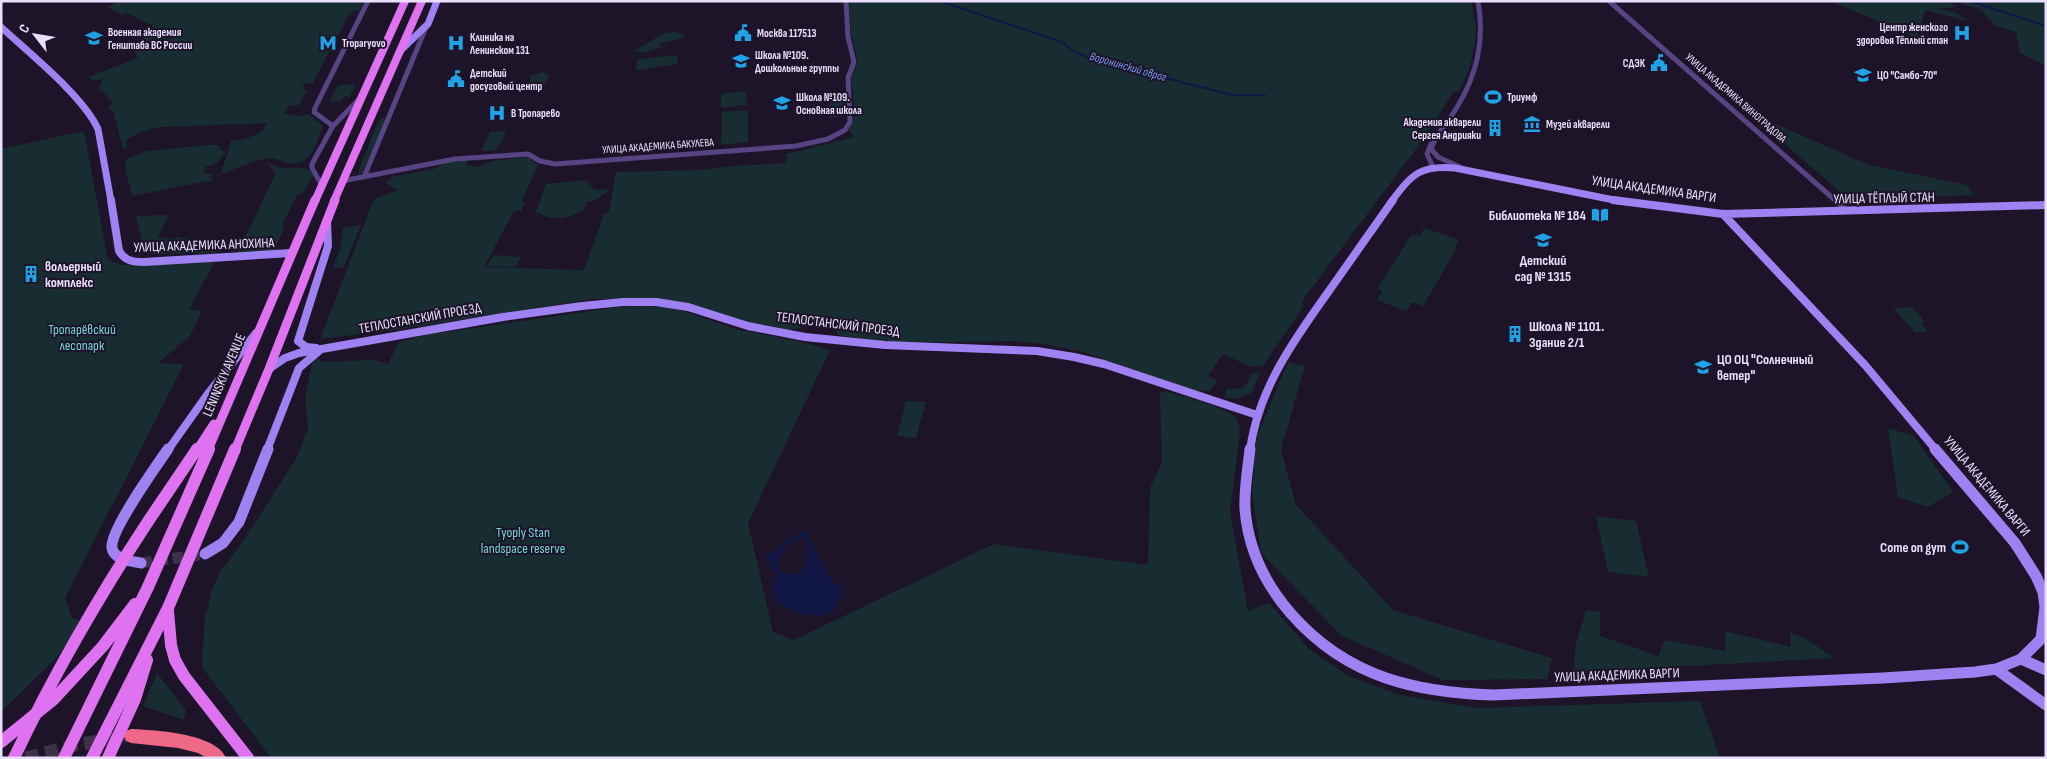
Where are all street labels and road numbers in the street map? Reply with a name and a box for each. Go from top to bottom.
street label: УЛИЦА АКАДЕМИКА ВИНОГРАДОВА [1683,51,1789,146]
street label: УЛИЦА АКАДЕМИКА БАКУЛЕВА [602,136,715,156]
street label: УЛИЦА АКАДЕМИКА ВАРГИ [1591,172,1717,206]
street label: УЛИЦА ТЁПЛЫЙ СТАН [1833,189,1935,207]
street label: УЛИЦА АКАДЕМИКА АНОХИНА [133,234,276,256]
street label: ТЕПЛОСТАНСКИЙ ПРОЕЗД [357,299,483,337]
street label: ТЕПЛОСТАНСКИЙ ПРОЕЗД [775,308,901,340]
street label: LENINSKIY AVENUE [199,331,249,419]
street label: УЛИЦА АКАДЕМИКА ВАРГИ [1940,433,2034,539]
street label: УЛИЦА АКАДЕМИКА ВАРГИ [1554,664,1680,686]

